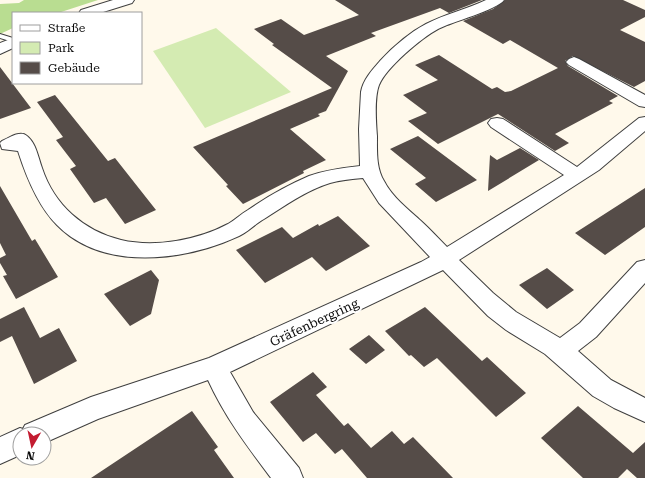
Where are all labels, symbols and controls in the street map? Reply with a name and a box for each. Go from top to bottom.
legend [12,12,142,84]
text: Straße [48,21,86,35]
text: Park [48,41,75,55]
text: Gebäude [48,61,100,75]
street label: Gräfenbergring [267,295,361,350]
north arrow [12,426,52,466]
text: N [25,448,36,462]

